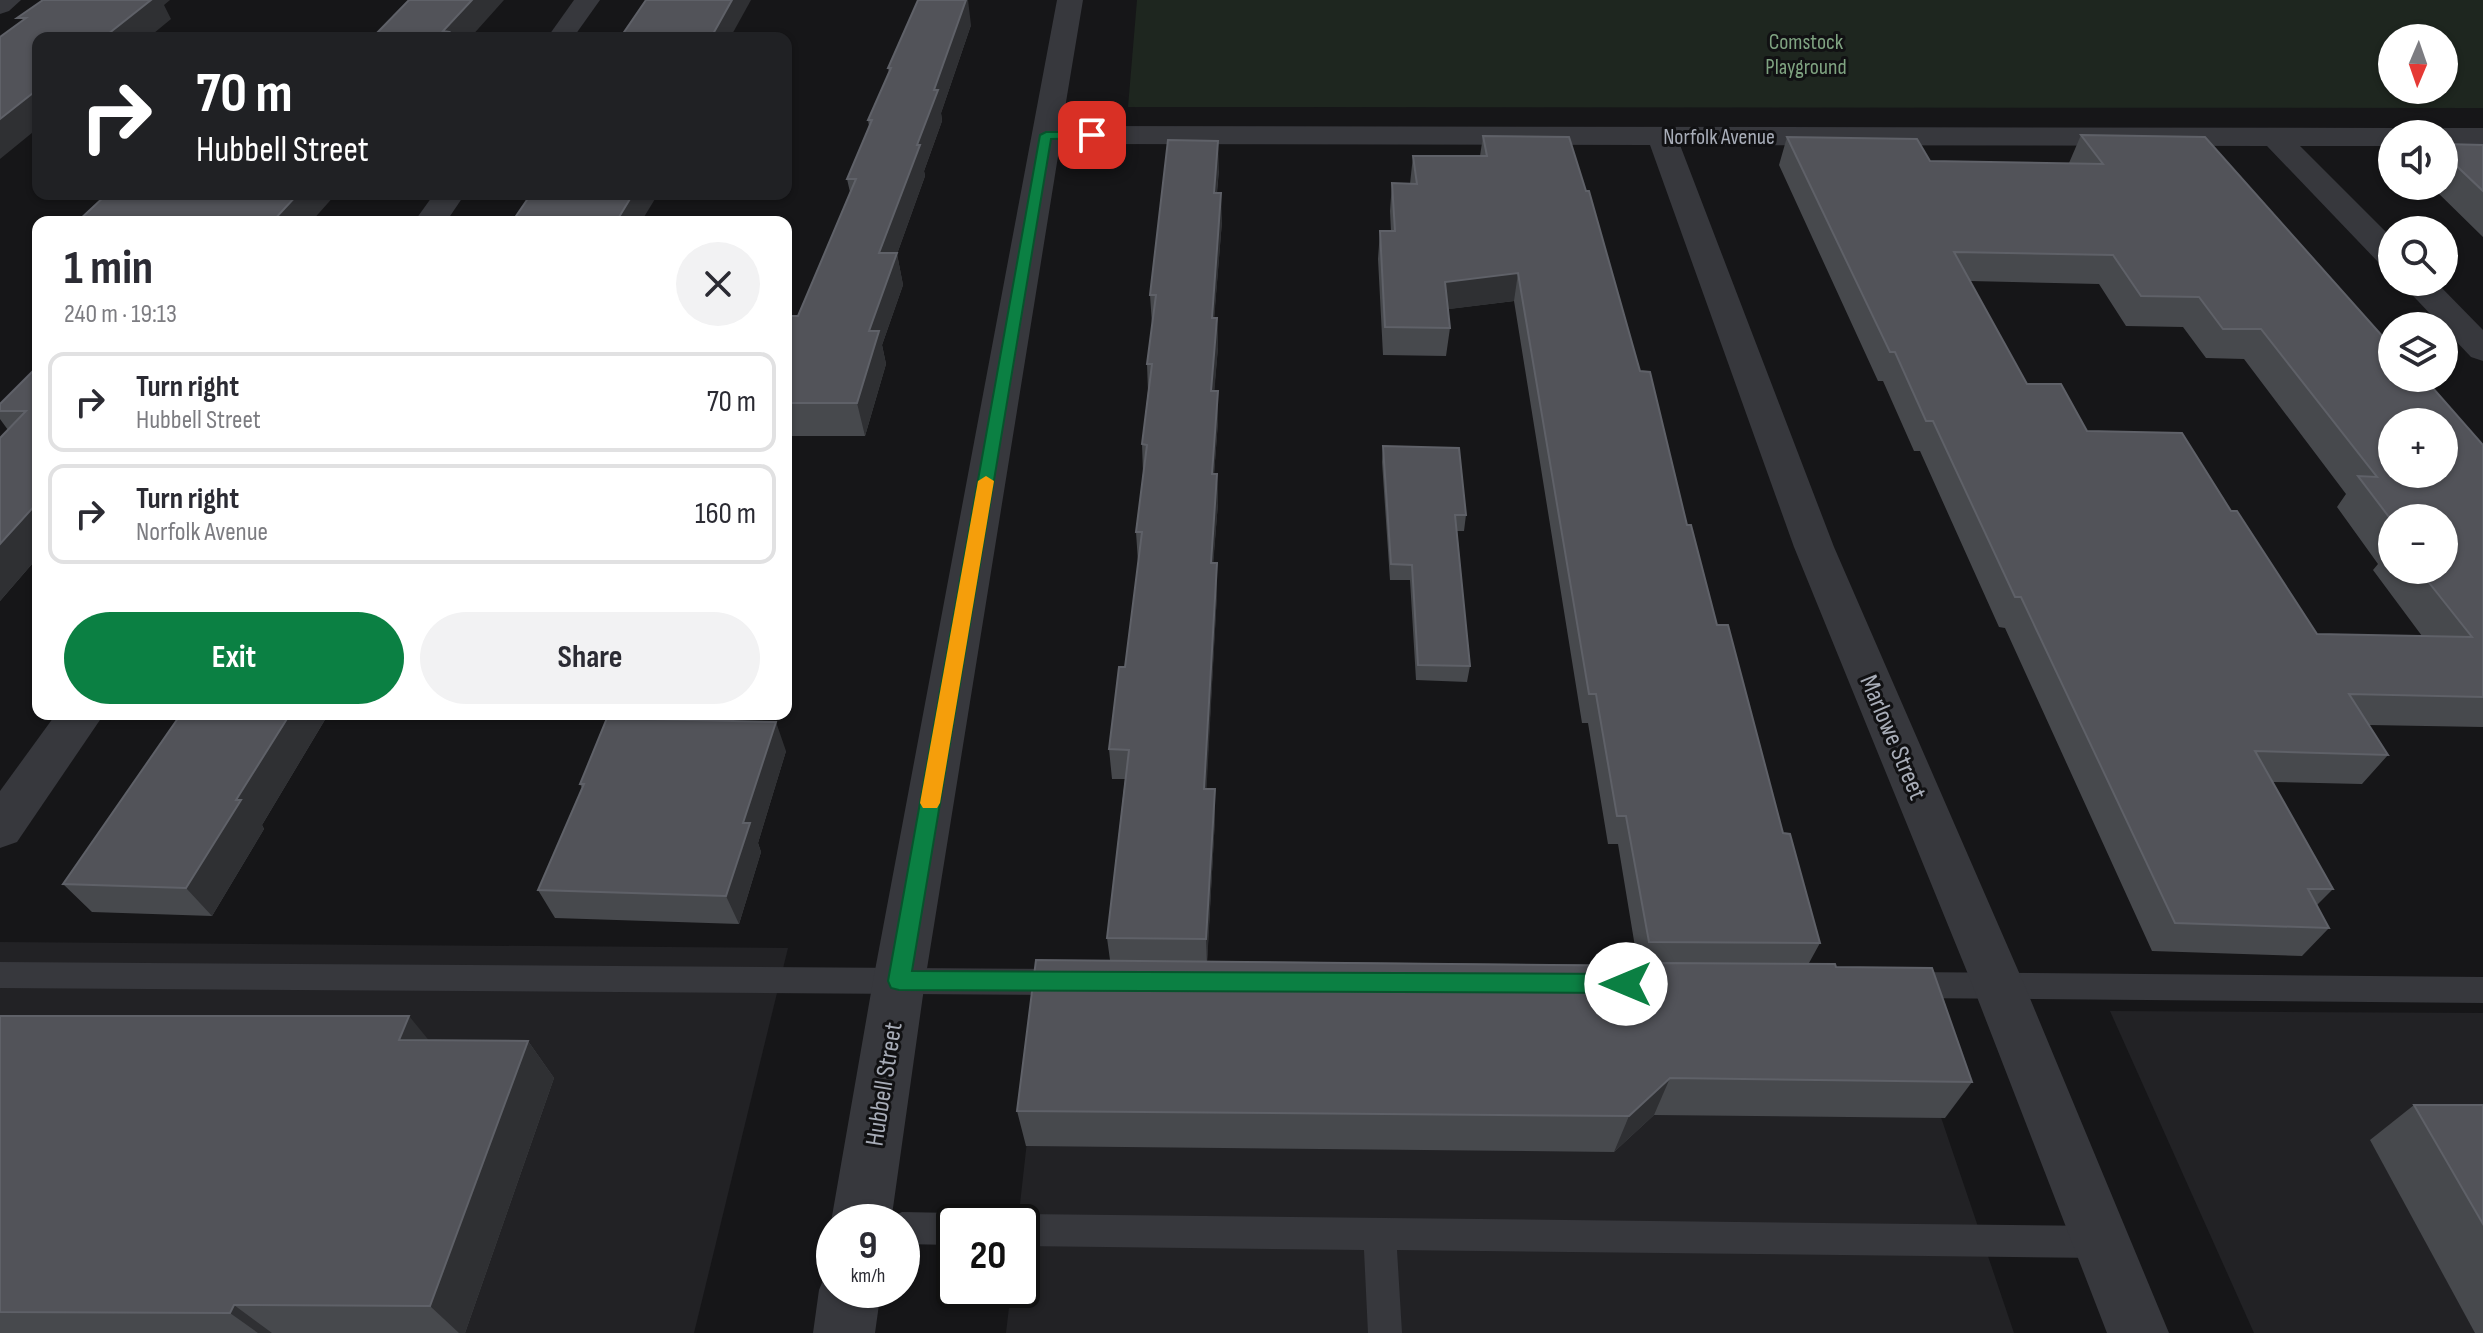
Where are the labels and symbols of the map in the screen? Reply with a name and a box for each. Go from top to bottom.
north arrow [2378,24,2458,104]
park label: Comstock Playground [1765,29,1847,81]
pin [1058,101,1126,169]
street label: Norfolk Avenue [1663,124,1775,151]
street label: Marlowe Street [1852,671,1933,805]
position arrow [1584,942,1668,1026]
street label: Hubbell Street [859,1020,910,1148]
speed limit sign: 20 [936,1204,1040,1308]

